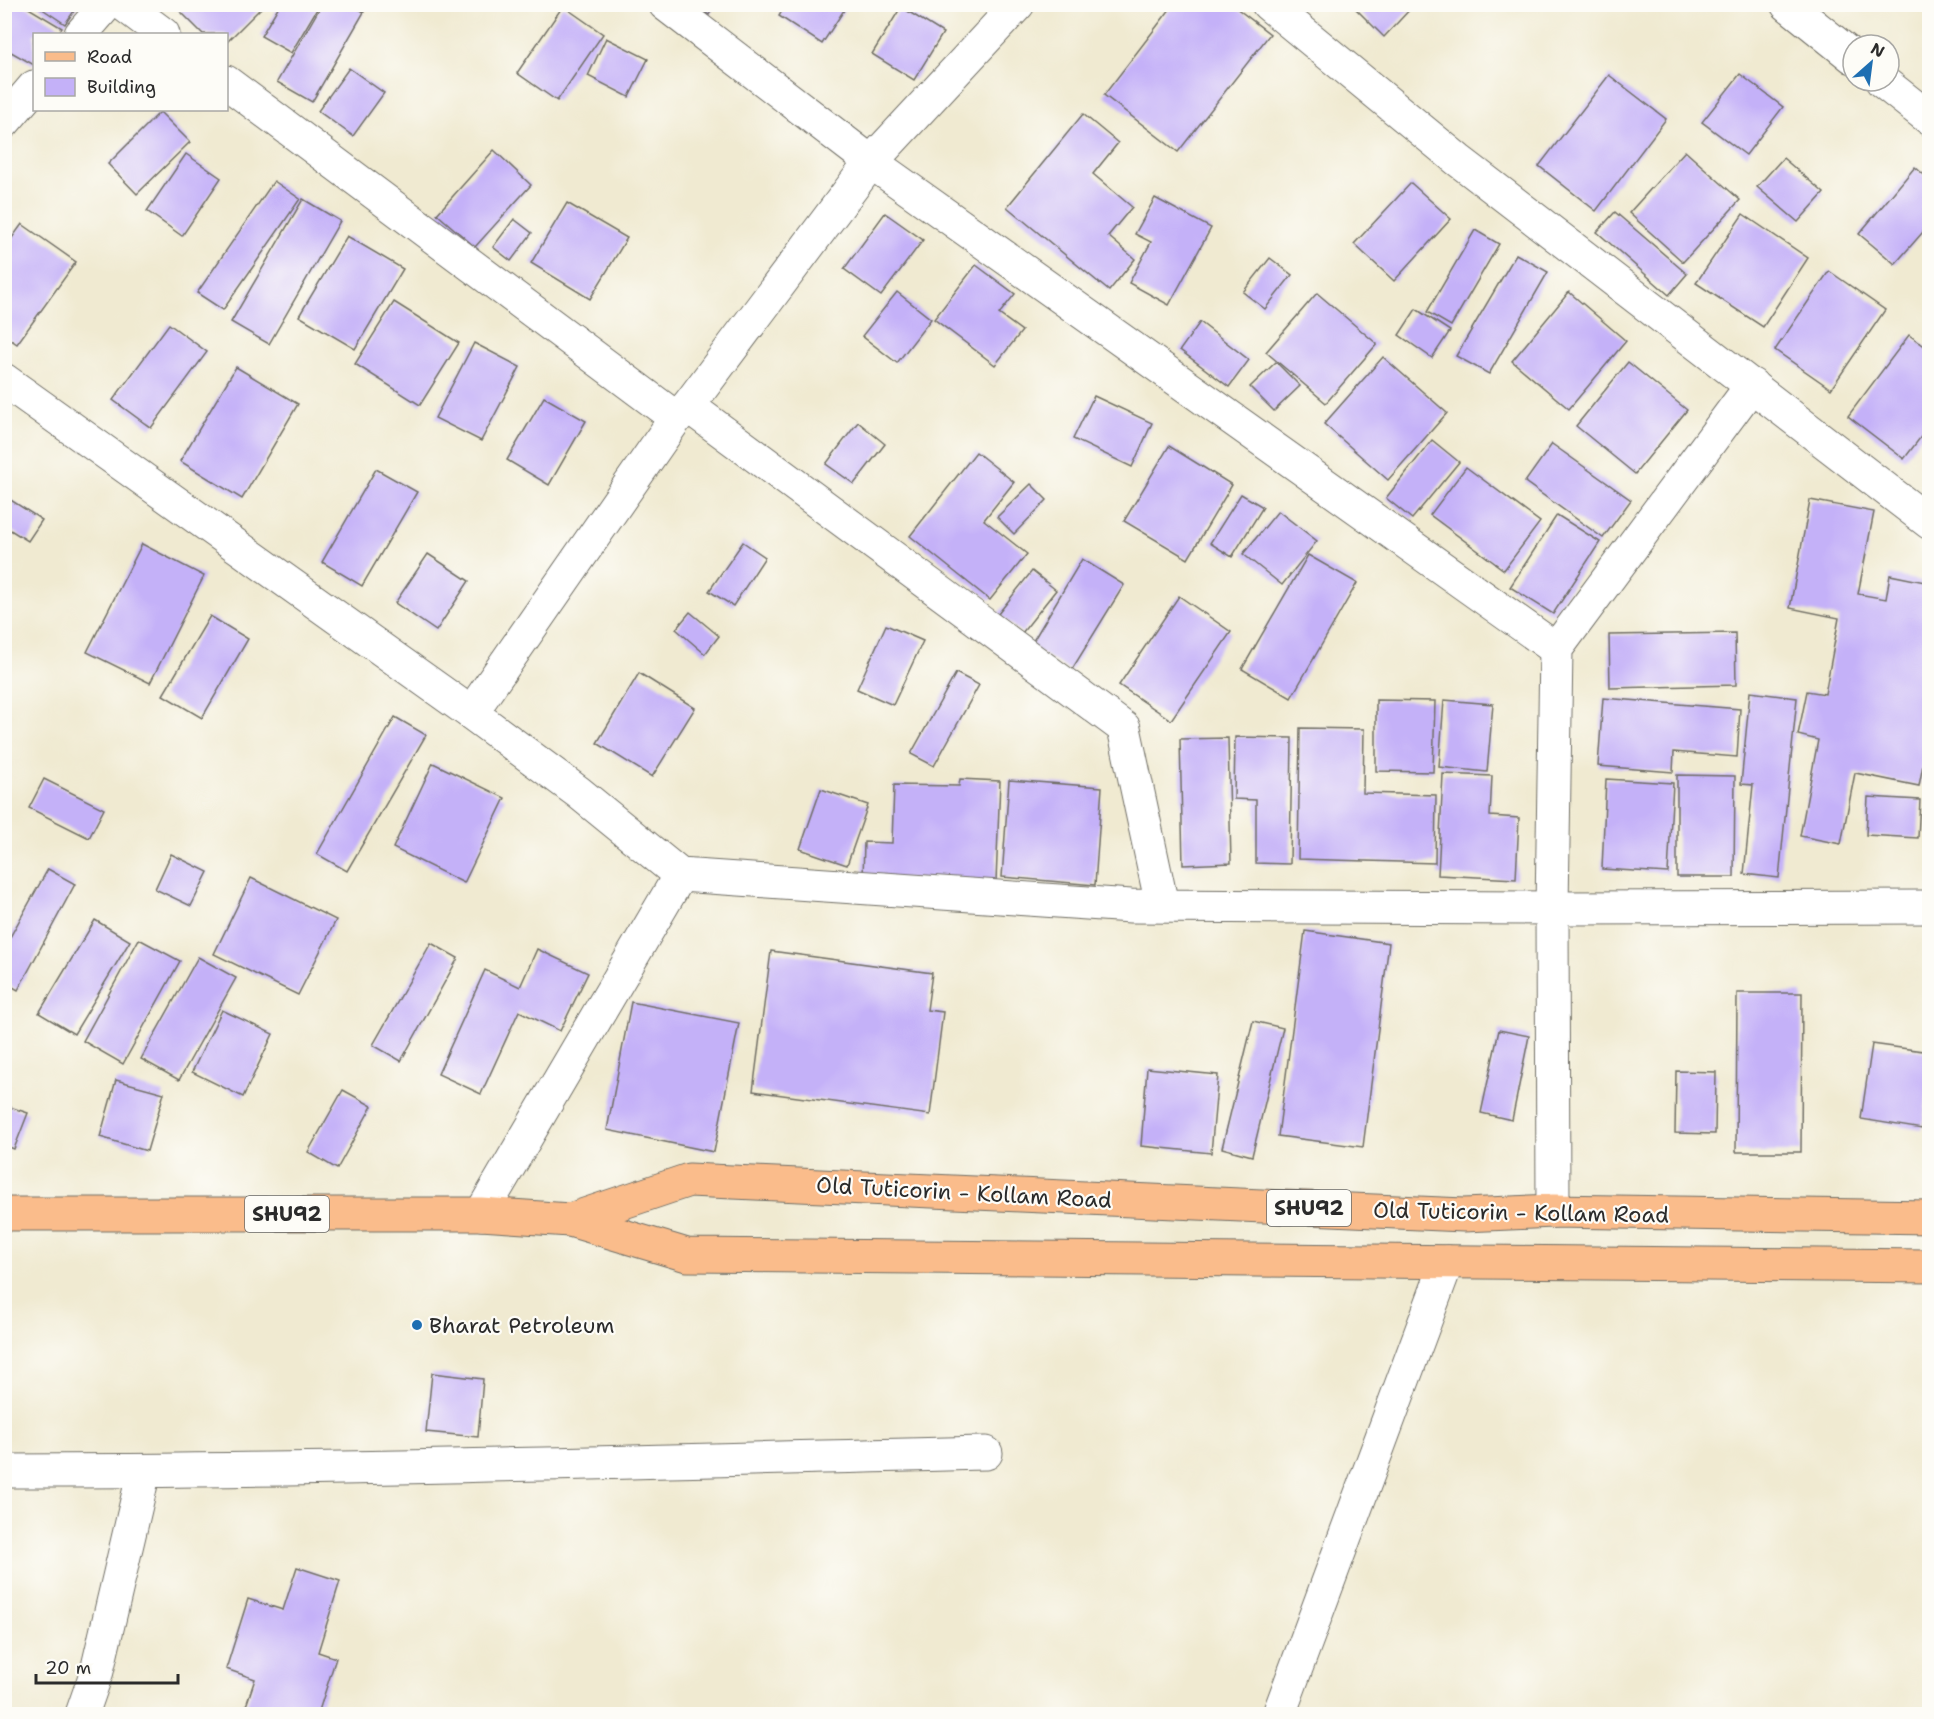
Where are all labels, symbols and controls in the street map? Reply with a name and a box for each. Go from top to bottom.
legend [33,33,228,111]
north arrow [1841,33,1901,93]
text: N [1867,38,1888,62]
text: Road [87,45,132,69]
text: Building [87,75,156,99]
street label: Old Tuticorin - Kollam Road [815,1170,1113,1215]
road number: SHU92 [1267,1190,1351,1226]
street label: Old Tuticorin - Kollam Road [1373,1195,1669,1230]
road number: SHU92 [245,1196,329,1232]
place label: Bharat Petroleum [429,1311,614,1340]
marker: Bharat Petroleum [410,1318,424,1332]
scale bar [36,1647,178,1685]
text: 20 m [45,1656,91,1680]

